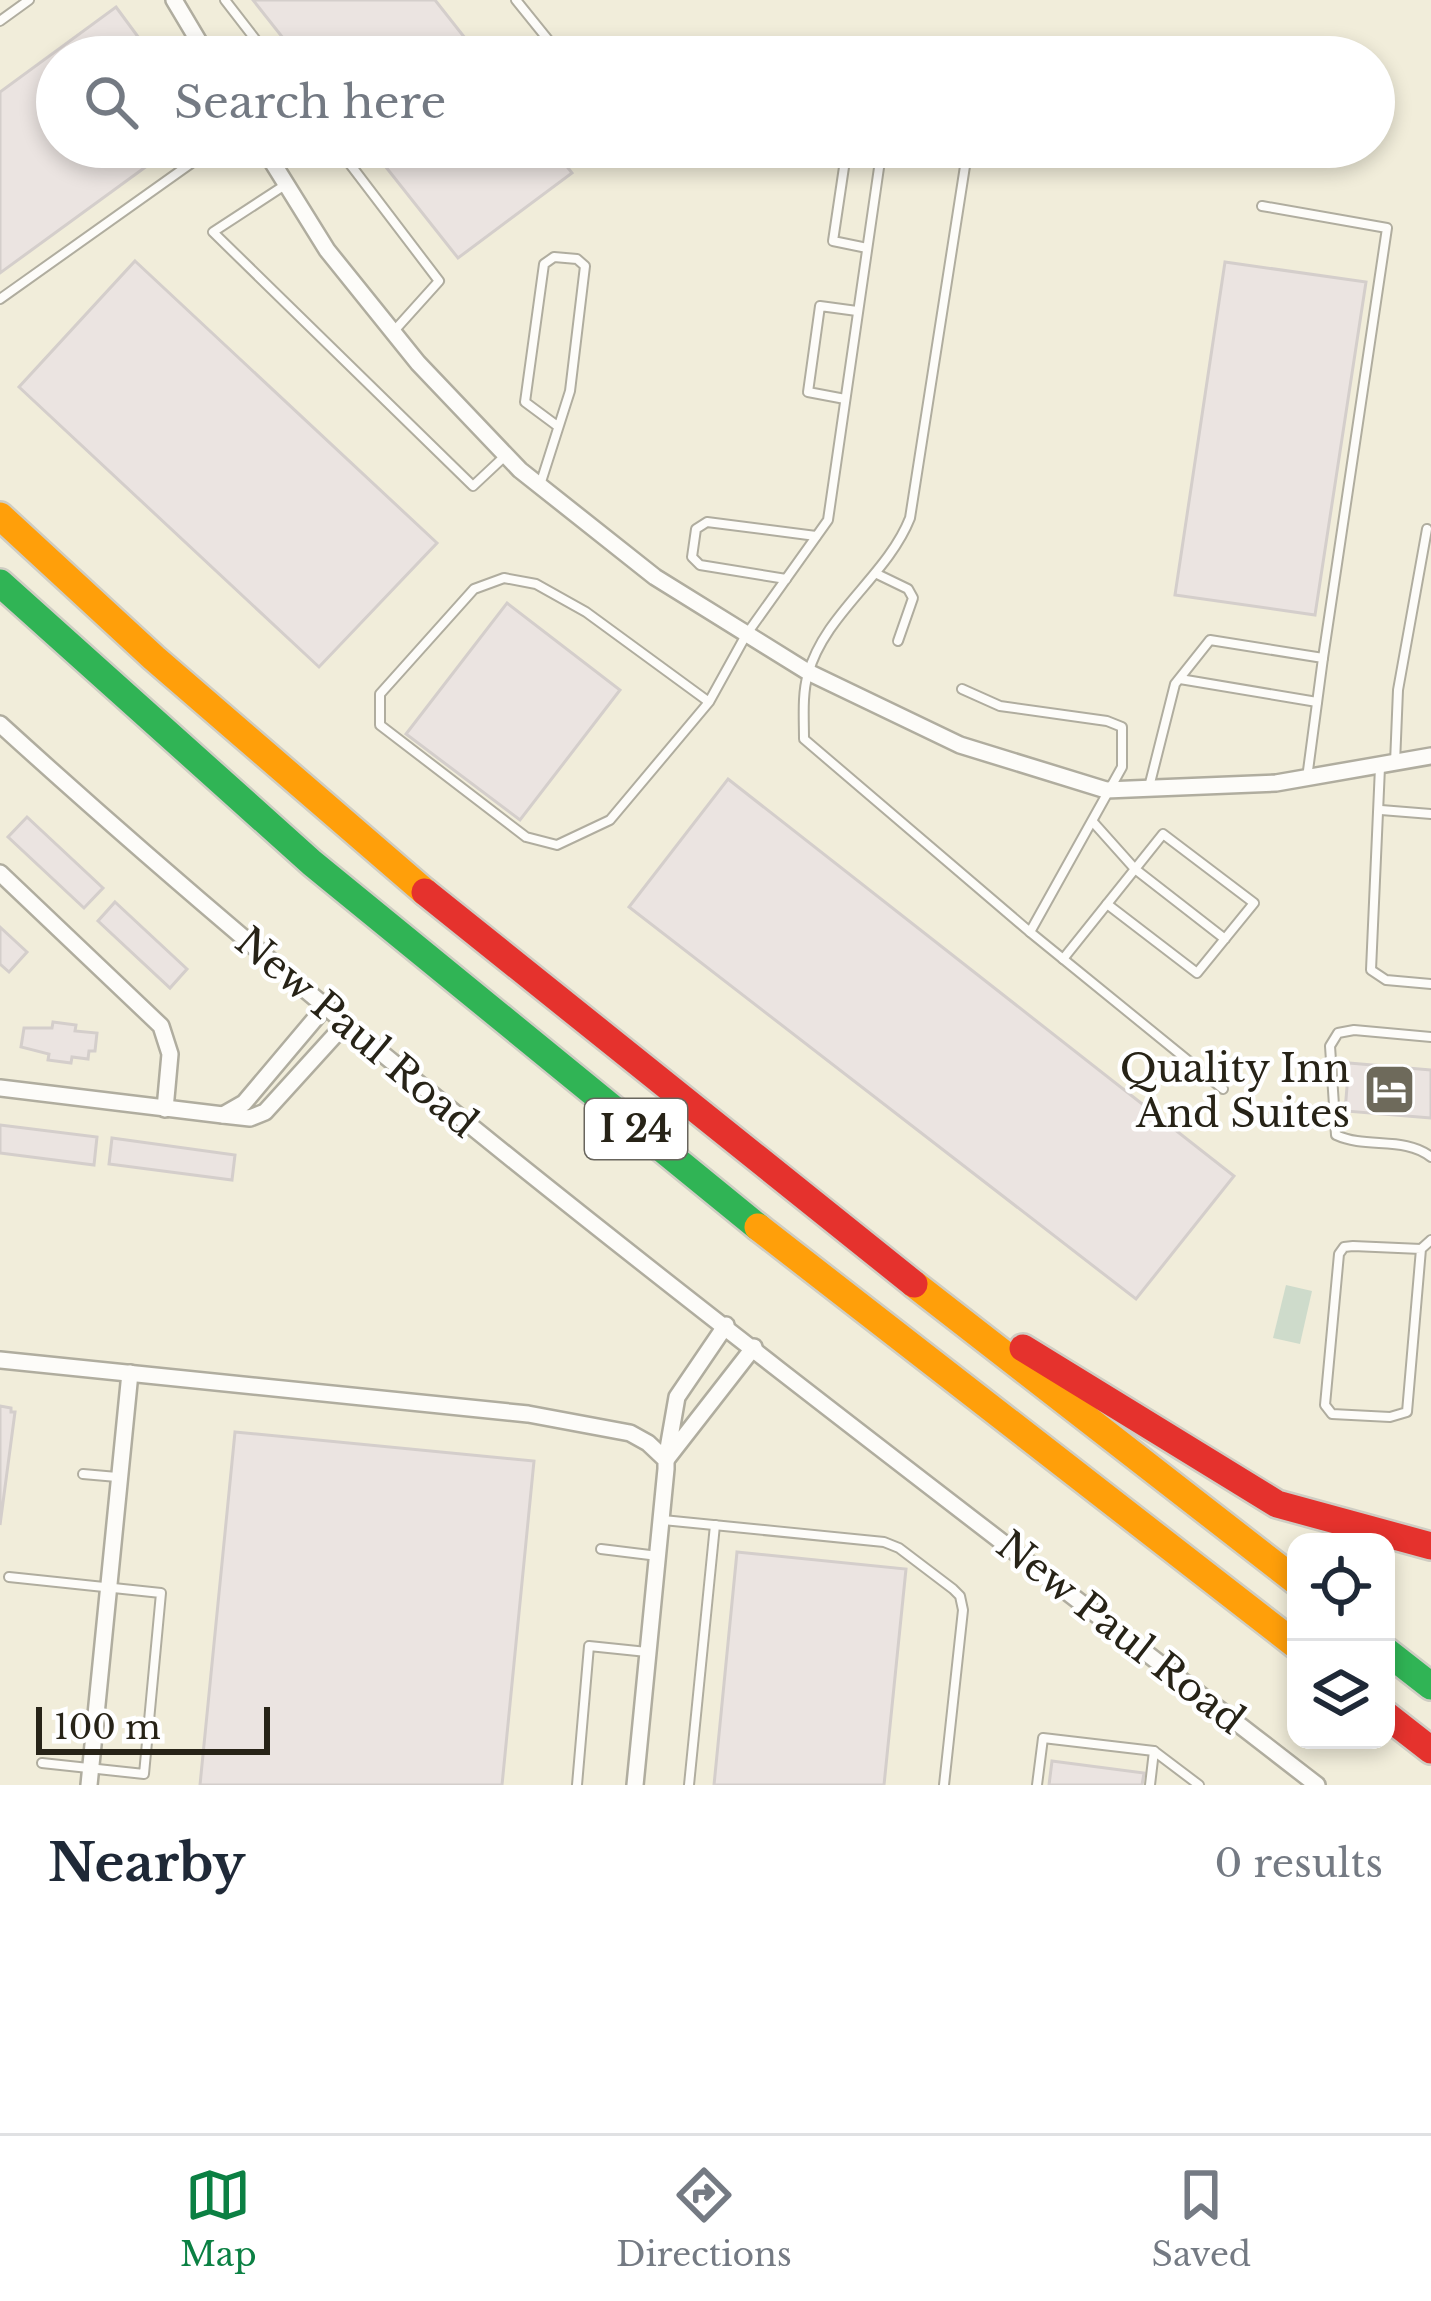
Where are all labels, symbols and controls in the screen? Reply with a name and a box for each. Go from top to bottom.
search box [36,36,1395,168]
icon: search [78,69,144,135]
text: Search here [174,74,446,130]
street label: New Paul Road [226,917,488,1148]
place label: Quality Inn And Suites [1120,1044,1350,1138]
hotel icon: Quality Inn And Suites [1361,1062,1417,1118]
road number: I 24 [585,1099,687,1159]
street label: New Paul Road [987,1520,1254,1744]
map controls [1287,1533,1395,1749]
button: locate [1287,1533,1395,1641]
button: layers [1287,1641,1395,1749]
scale bar [36,1701,270,1754]
text: 100 m [54,1707,161,1748]
text: Nearby [48,1832,245,1895]
text: 0 results [1214,1839,1383,1888]
tab: Map [180,2162,257,2275]
tab: Directions [616,2162,792,2275]
tab: Saved [1152,2162,1251,2275]

